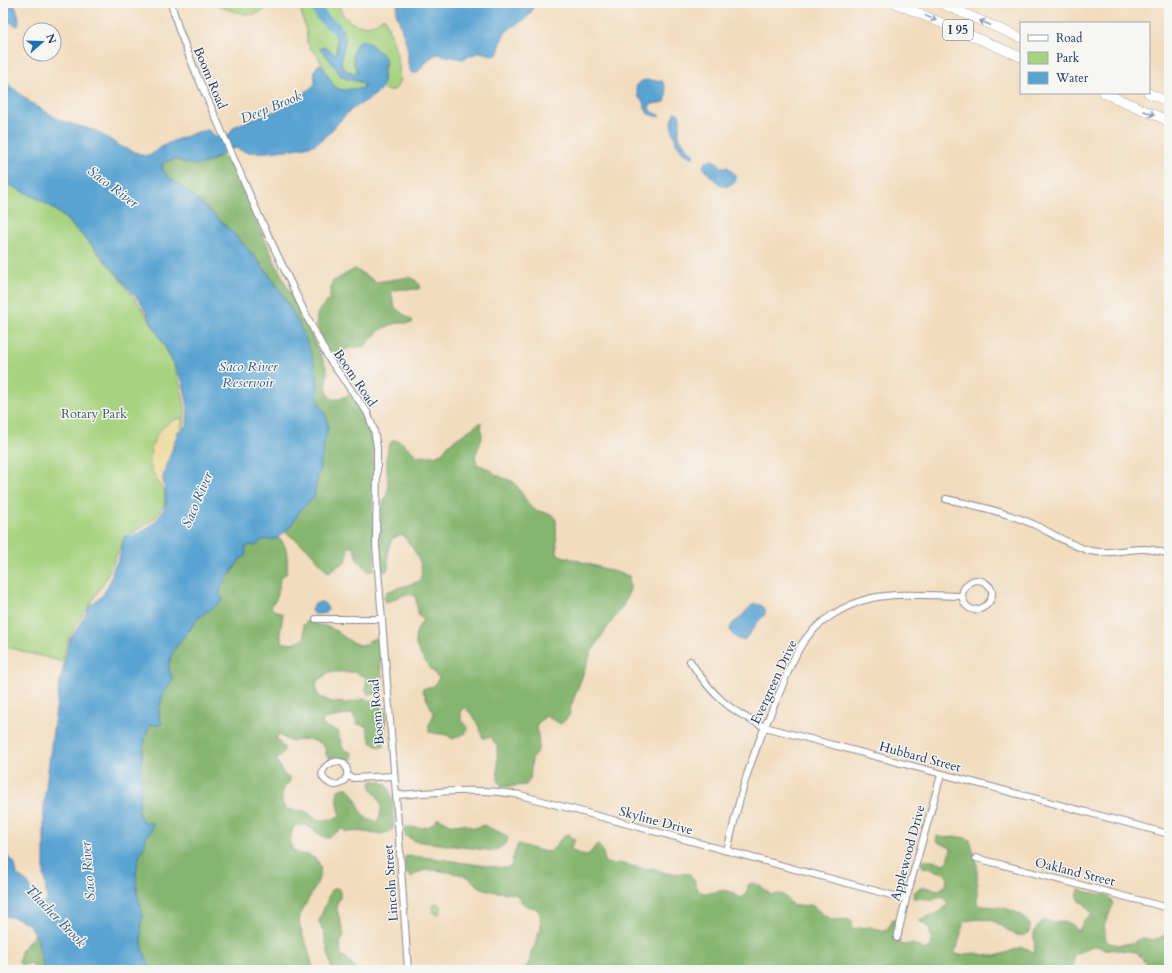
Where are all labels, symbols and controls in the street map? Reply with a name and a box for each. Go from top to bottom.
one-way arrow [925,15,937,23]
one-way arrow [980,18,992,26]
road number: I 95 [943,20,973,40]
north arrow [22,22,62,62]
legend [1020,22,1150,94]
text: Road [1056,30,1083,46]
text: N [42,32,60,46]
street label: Boom Road [189,44,231,112]
text: Park [1056,50,1080,66]
text: Water [1055,70,1089,86]
water label: Deep Brook [237,86,305,128]
one-way arrow [1143,109,1155,117]
water label: Saco River [84,162,143,213]
street label: Boom Road [329,346,381,410]
water label: Saco River Reservoir [219,357,278,392]
park label: Rotary Park [61,405,127,423]
water label: Saco River [177,469,217,531]
street label: Evergreen Drive [747,637,802,727]
street label: Boom Road [365,678,389,746]
street label: Hubbard Street [877,737,963,777]
street label: Skyline Drive [617,803,695,839]
street label: Applewood Drive [887,803,929,903]
water label: Saco River [76,840,100,901]
street label: Lincoln Street [379,844,403,922]
street label: Oakland Street [1033,853,1117,891]
water label: Thacher Brook [21,880,91,952]

